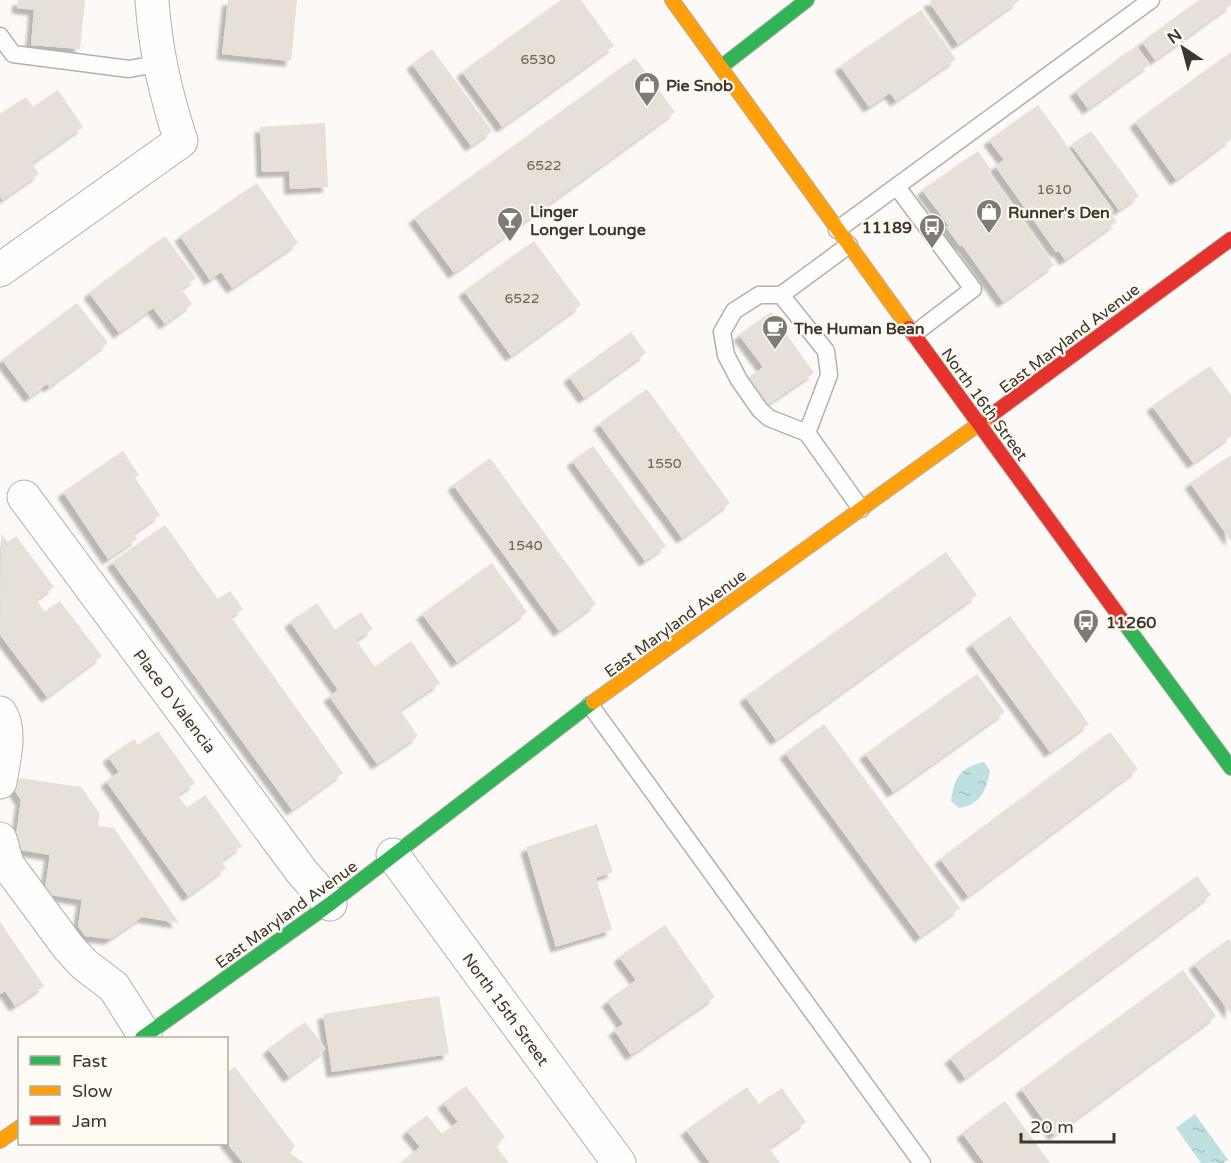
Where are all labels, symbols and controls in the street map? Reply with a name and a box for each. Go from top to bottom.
north arrow [1153,18,1213,78]
text: N [1164,25,1186,49]
house number: 6530 [520,51,556,68]
shop icon: Pie Snob [632,70,662,108]
place label: Pie Snob [666,76,733,96]
house number: 6522 [526,157,562,174]
house number: 1610 [1036,181,1072,198]
shop icon: Runner's Den [974,197,1004,235]
place label: Linger Longer Lounge [530,202,646,240]
place label: Runner's Den [1008,203,1110,223]
bar icon: Linger Longer Lounge [495,205,525,243]
bus stop icon: 11189 [917,212,947,250]
place label: 11189 [862,218,912,238]
street label: East Maryland Avenue [996,280,1144,398]
house number: 6522 [504,290,540,307]
cafe icon: The Human Bean [760,313,790,351]
place label: The Human Bean [793,319,925,339]
street label: North 16th Street [937,344,1032,465]
house number: 1550 [646,455,682,472]
house number: 1540 [507,537,543,554]
street label: East Maryland Avenue [601,566,750,682]
bus stop icon: 11260 [1071,607,1101,645]
place label: 11260 [1106,613,1156,633]
street label: Place D Valencia [129,646,220,758]
street label: East Maryland Avenue [212,857,361,973]
street label: North 15th Street [458,949,553,1070]
legend [18,1037,228,1145]
text: Fast [72,1050,107,1072]
text: Slow [72,1080,113,1102]
scale bar [1021,1106,1114,1144]
text: Jam [72,1110,107,1132]
text: 20 m [1030,1116,1074,1138]

